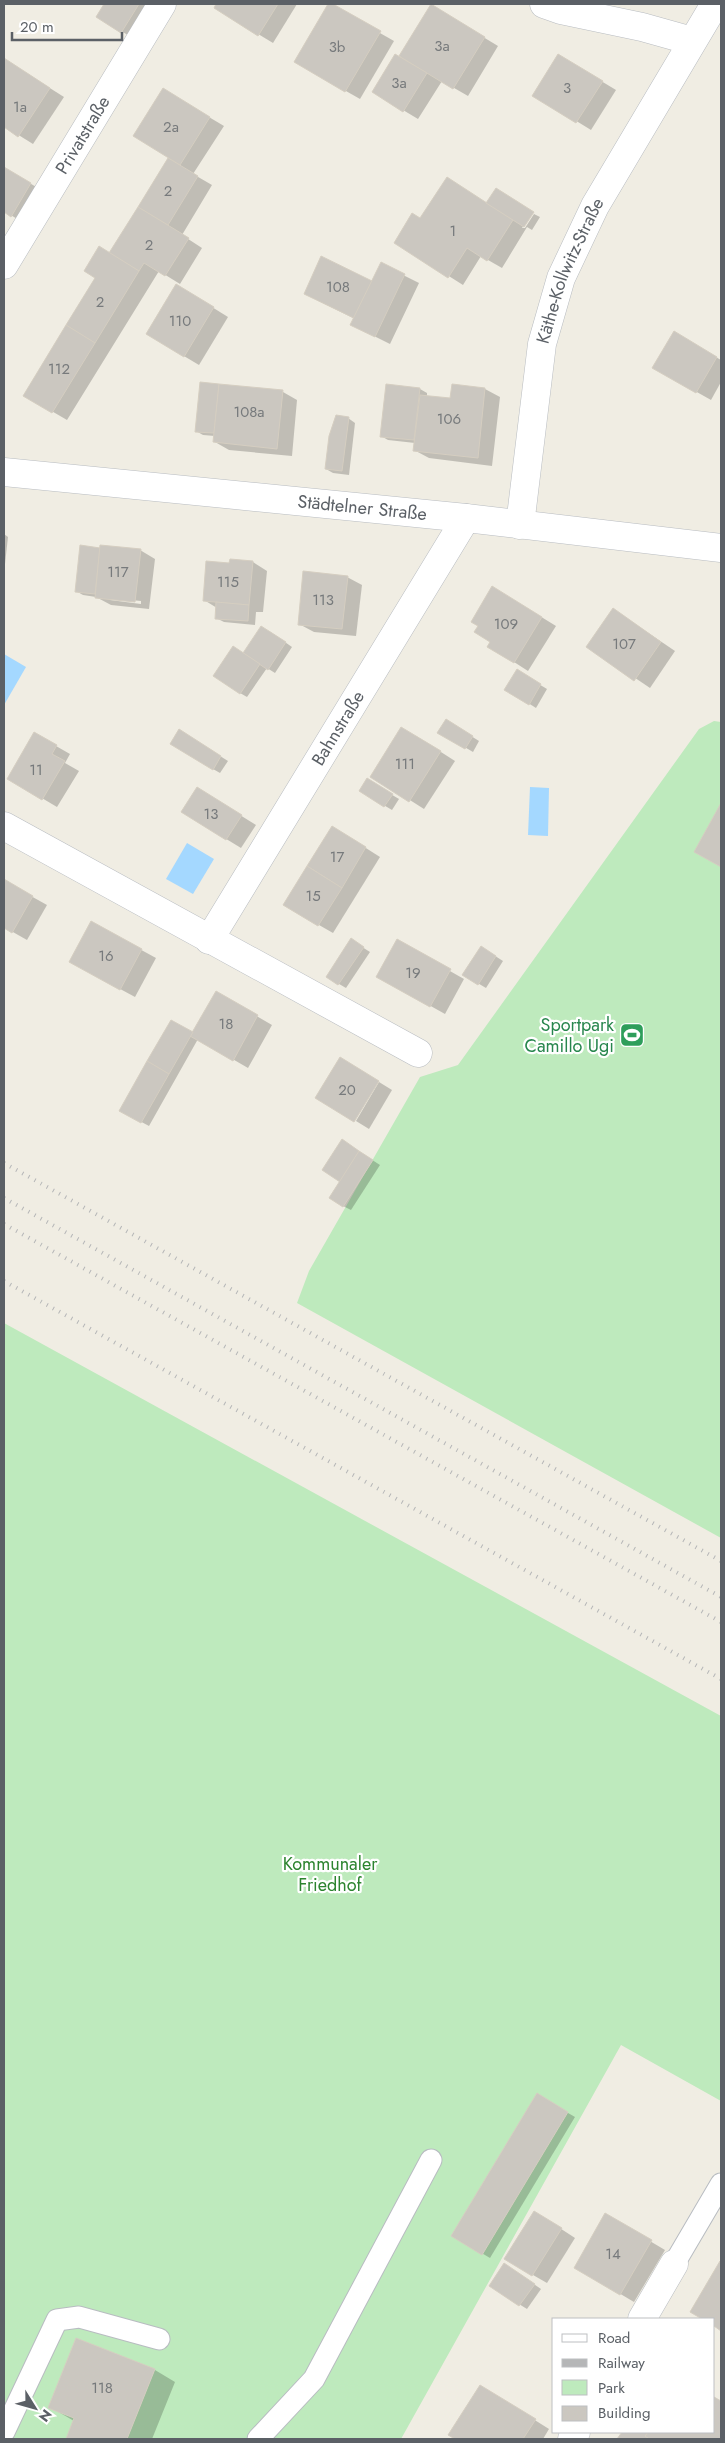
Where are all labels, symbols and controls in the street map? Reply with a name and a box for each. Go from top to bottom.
scale bar [12,10,122,42]
text: 20 m [20,16,54,38]
house number: 3a [434,35,450,57]
house number: 3b [329,36,346,58]
house number: 3a [391,72,407,94]
house number: 3 [563,77,571,99]
street label: Privatstraße [49,91,116,179]
house number: 1a [13,96,27,118]
house number: 2a [163,116,179,138]
house number: 2 [164,180,172,202]
street label: Käthe-Kollwitz-Straße [530,192,610,347]
house number: 1 [450,220,456,242]
house number: 2 [145,234,153,256]
house number: 108 [326,276,350,298]
house number: 2 [96,291,104,313]
house number: 110 [169,310,191,332]
house number: 112 [48,358,70,380]
house number: 108a [233,401,265,423]
house number: 106 [437,408,461,430]
street label: Städtelner Straße [296,488,428,527]
house number: 117 [107,561,129,583]
house number: 115 [217,571,239,593]
house number: 113 [312,589,334,611]
house number: 109 [494,613,518,635]
house number: 107 [612,633,636,655]
street label: Bahnstraße [305,686,371,771]
house number: 111 [395,753,415,775]
house number: 11 [29,759,43,781]
house number: 13 [204,803,218,825]
house number: 17 [330,846,344,868]
house number: 15 [305,885,321,907]
house number: 16 [98,945,114,967]
house number: 19 [405,962,421,984]
place label: Sportpark Camillo Ugi [525,1012,614,1059]
house number: 18 [219,1013,233,1035]
sports icon: Sportpark Camillo Ugi [619,1022,645,1048]
house number: 20 [338,1079,356,1101]
park label: Kommunaler Friedhof [283,1851,378,1898]
house number: 14 [605,2243,621,2265]
legend [552,2318,715,2433]
text: Road [598,2327,630,2349]
text: Railway [598,2352,645,2374]
house number: 118 [91,2377,113,2399]
text: Park [598,2377,625,2399]
north arrow [10,2383,60,2433]
text: Building [598,2402,650,2424]
text: N [34,2405,57,2426]

